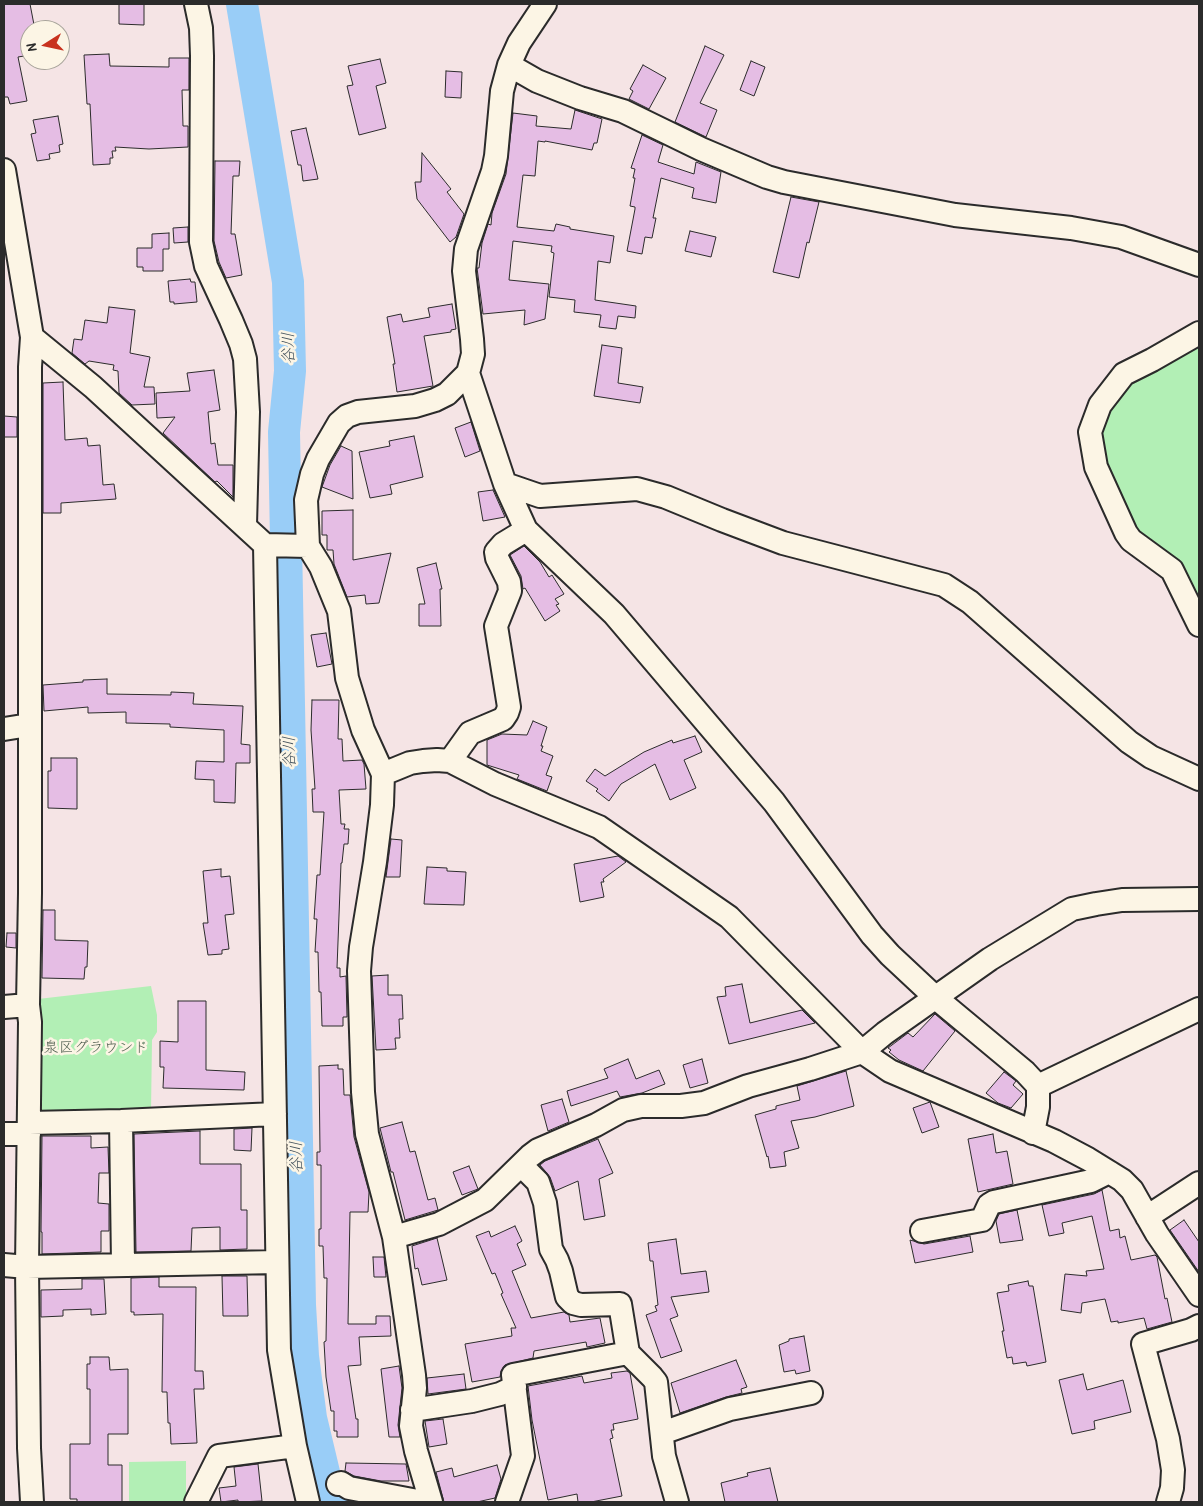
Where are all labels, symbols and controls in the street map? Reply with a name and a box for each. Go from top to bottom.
north arrow [20,20,70,70]
text: N [21,42,41,53]
water label: 谷川 [279,332,299,364]
water label: 谷川 [280,736,300,768]
park label: 泉区グラウンド [44,1039,148,1057]
water label: 谷川 [287,1141,307,1173]

